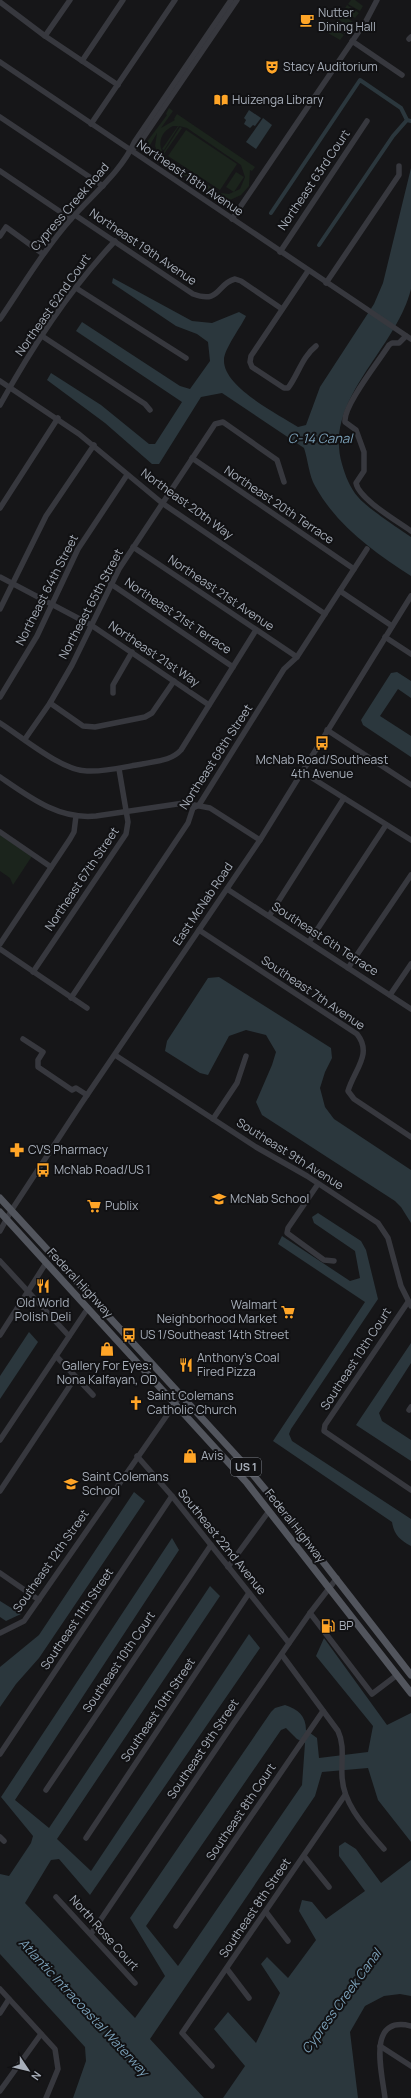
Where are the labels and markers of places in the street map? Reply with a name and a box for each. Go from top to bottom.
place label: Nutter Dining Hall [318,4,376,35]
cafe icon: Nutter Dining Hall [299,12,315,28]
place label: Stacy Auditorium [283,58,378,75]
theatre icon: Stacy Auditorium [264,59,280,75]
place label: Huizenga Library [232,91,324,108]
library icon: Huizenga Library [213,92,229,108]
bus stop icon: McNab Road/Southeast 4th Avenue [314,735,330,751]
place label: McNab Road/Southeast 4th Avenue [256,751,388,782]
place label: CVS Pharmacy [28,1141,109,1158]
pharmacy icon: CVS Pharmacy [9,1142,25,1158]
place label: McNab Road/US 1 [54,1161,151,1178]
bus stop icon: McNab Road/US 1 [35,1162,51,1178]
place label: McNab School [230,1190,309,1207]
school or university icon: McNab School [211,1191,227,1207]
place label: Publix [105,1197,139,1214]
supermarket icon: Publix [86,1198,102,1214]
restaurant icon: Old World Polish Deli [35,1278,51,1294]
place label: Old World Polish Deli [15,1294,71,1325]
place label: Walmart Neighborhood Market [157,1296,277,1327]
supermarket icon: Walmart Neighborhood Market [280,1304,296,1320]
place label: US 1/Southeast 14th Street [140,1326,289,1343]
bus stop icon: US 1/Southeast 14th Street [121,1327,137,1343]
shop icon: Gallery For Eyes: Nona Kalfayan, OD [99,1341,115,1357]
place label: Anthony's Coal Fired Pizza [197,1349,280,1380]
place label: Gallery For Eyes: Nona Kalfayan, OD [57,1357,157,1388]
restaurant icon: Anthony's Coal Fired Pizza [178,1357,194,1373]
place label: Saint Colemans Catholic Church [147,1387,237,1418]
church icon: Saint Colemans Catholic Church [128,1395,144,1411]
place label: Avis [201,1447,223,1464]
shop icon: Avis [182,1448,198,1464]
place label: Saint Colemans School [82,1468,169,1499]
school or university icon: Saint Colemans School [63,1476,79,1492]
place label: BP [339,1617,354,1634]
fuel station icon: BP [320,1618,336,1634]

